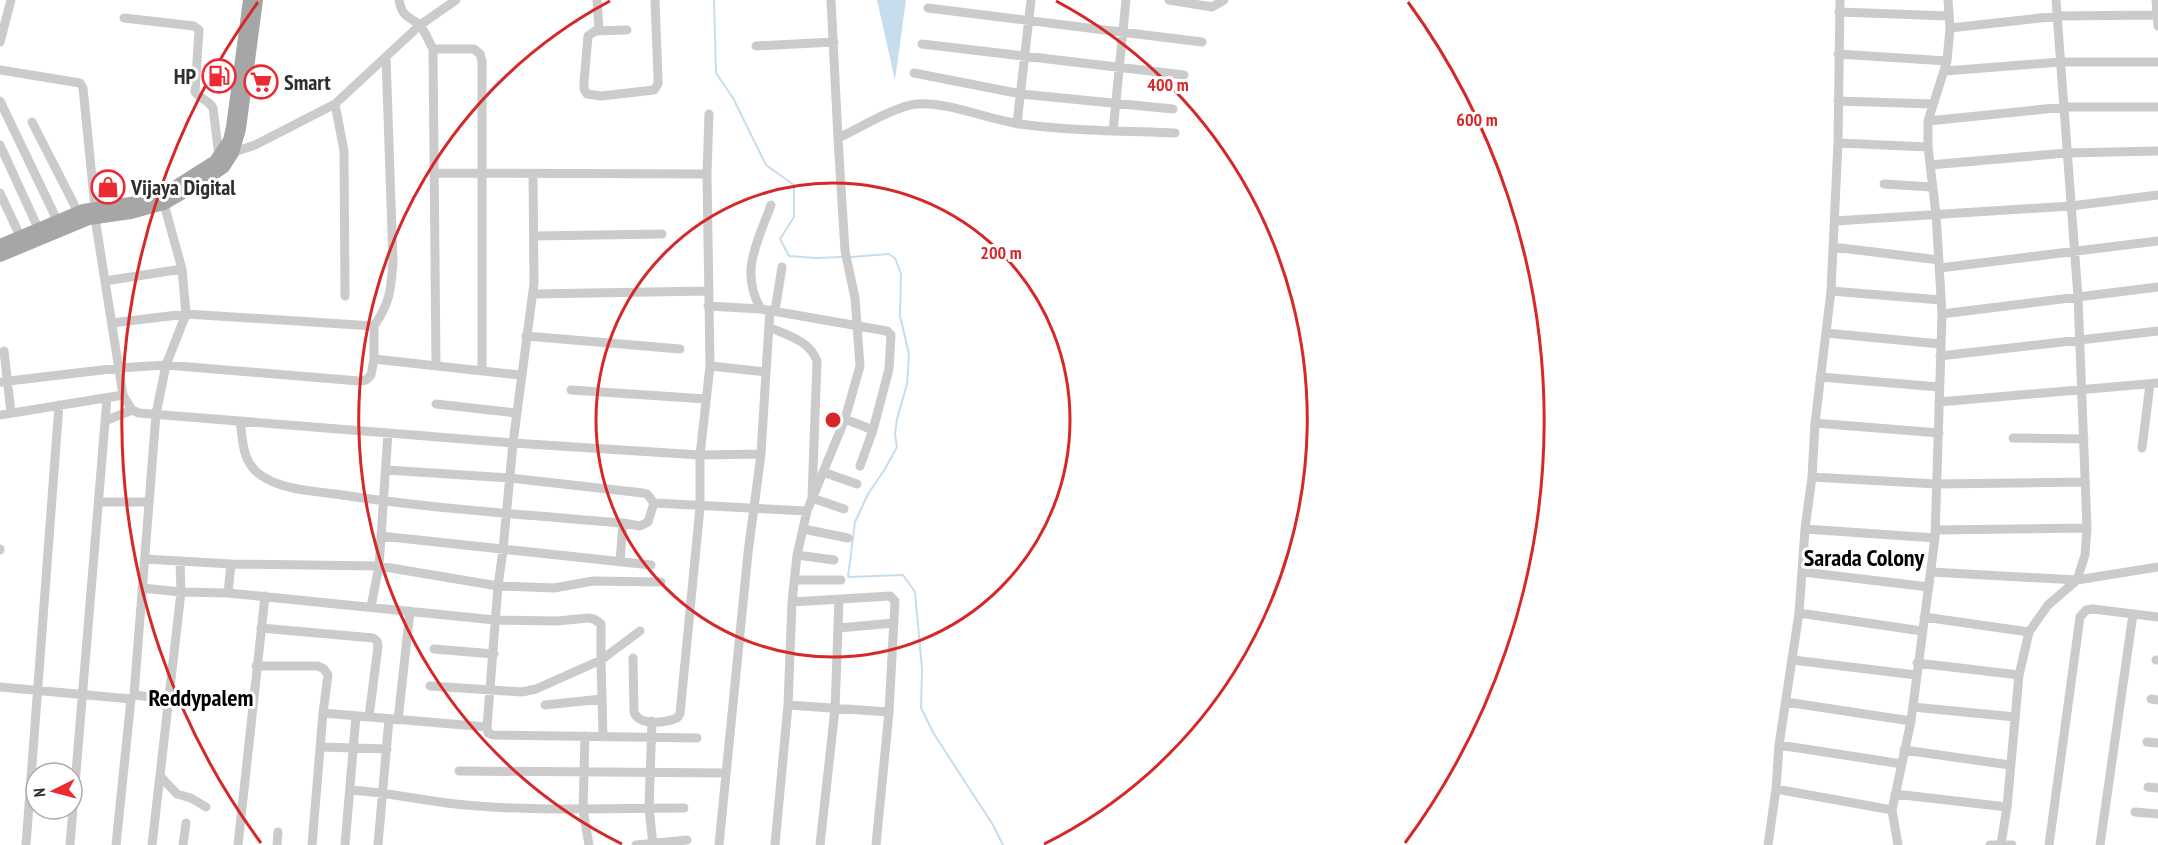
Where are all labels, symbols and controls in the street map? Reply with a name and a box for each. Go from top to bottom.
fuel station icon: HP [201,58,237,94]
place label: HP [174,62,196,90]
supermarket icon: Smart [243,64,279,100]
place label: Smart [284,68,331,96]
text: 400 m [1147,73,1189,96]
text: 600 m [1456,108,1498,131]
shop icon: Vijaya Digital [90,169,126,205]
place label: Vijaya Digital [130,173,236,201]
text: 200 m [980,241,1022,264]
centre of rings [823,410,843,430]
district label: Sarada Colony [1804,542,1925,573]
district label: Reddypalem [149,682,254,713]
north arrow [24,761,84,821]
text: N [29,787,49,798]

